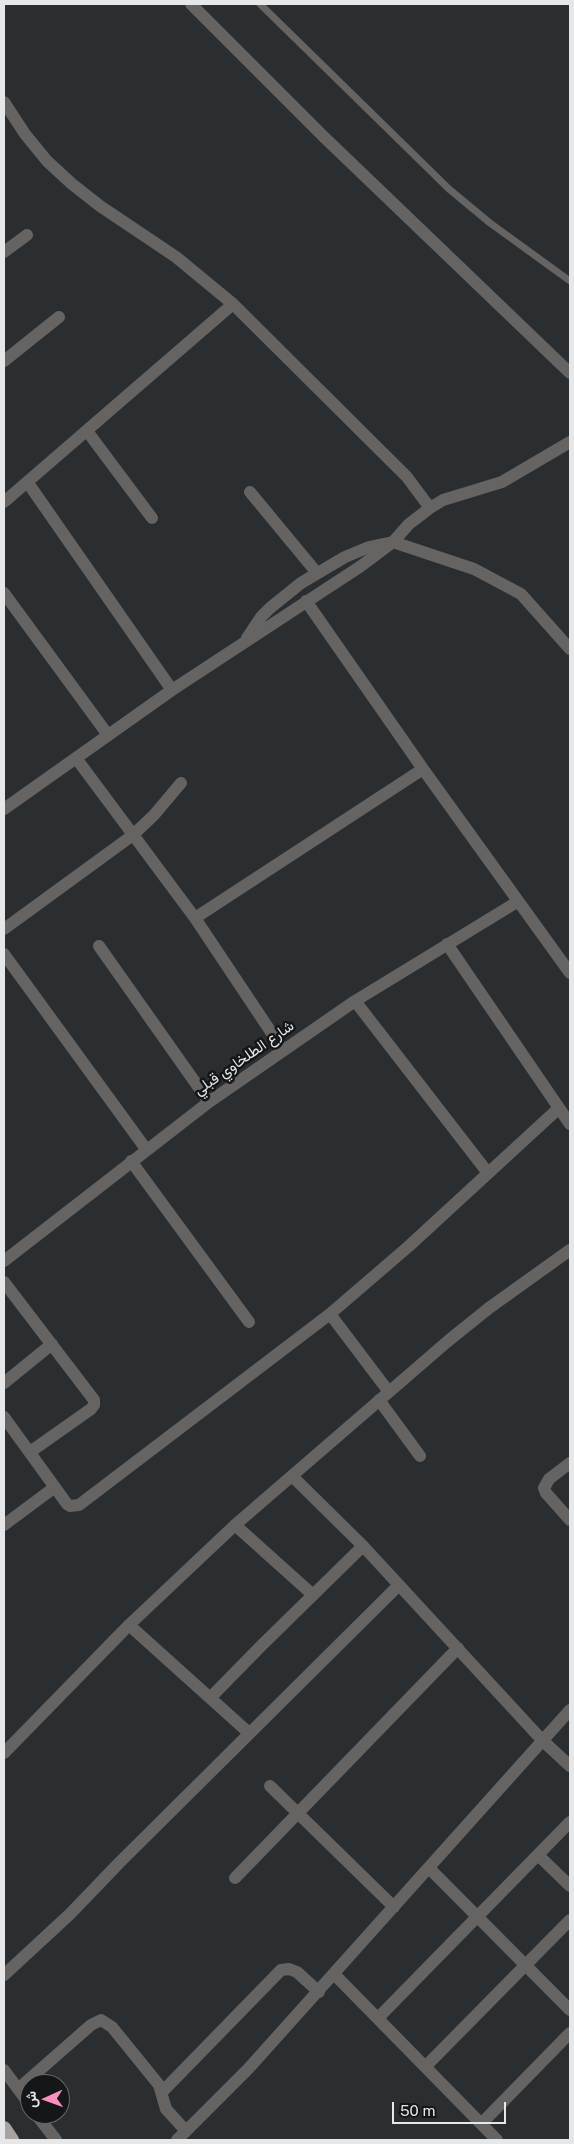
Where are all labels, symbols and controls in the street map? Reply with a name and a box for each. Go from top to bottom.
street label: شارع الطلخاوي قبلي [190,1017,298,1099]
north arrow [20,2074,70,2124]
text: ش [23,2091,39,2108]
scale bar [394,2092,508,2124]
text: 50 m [400,2102,435,2119]

